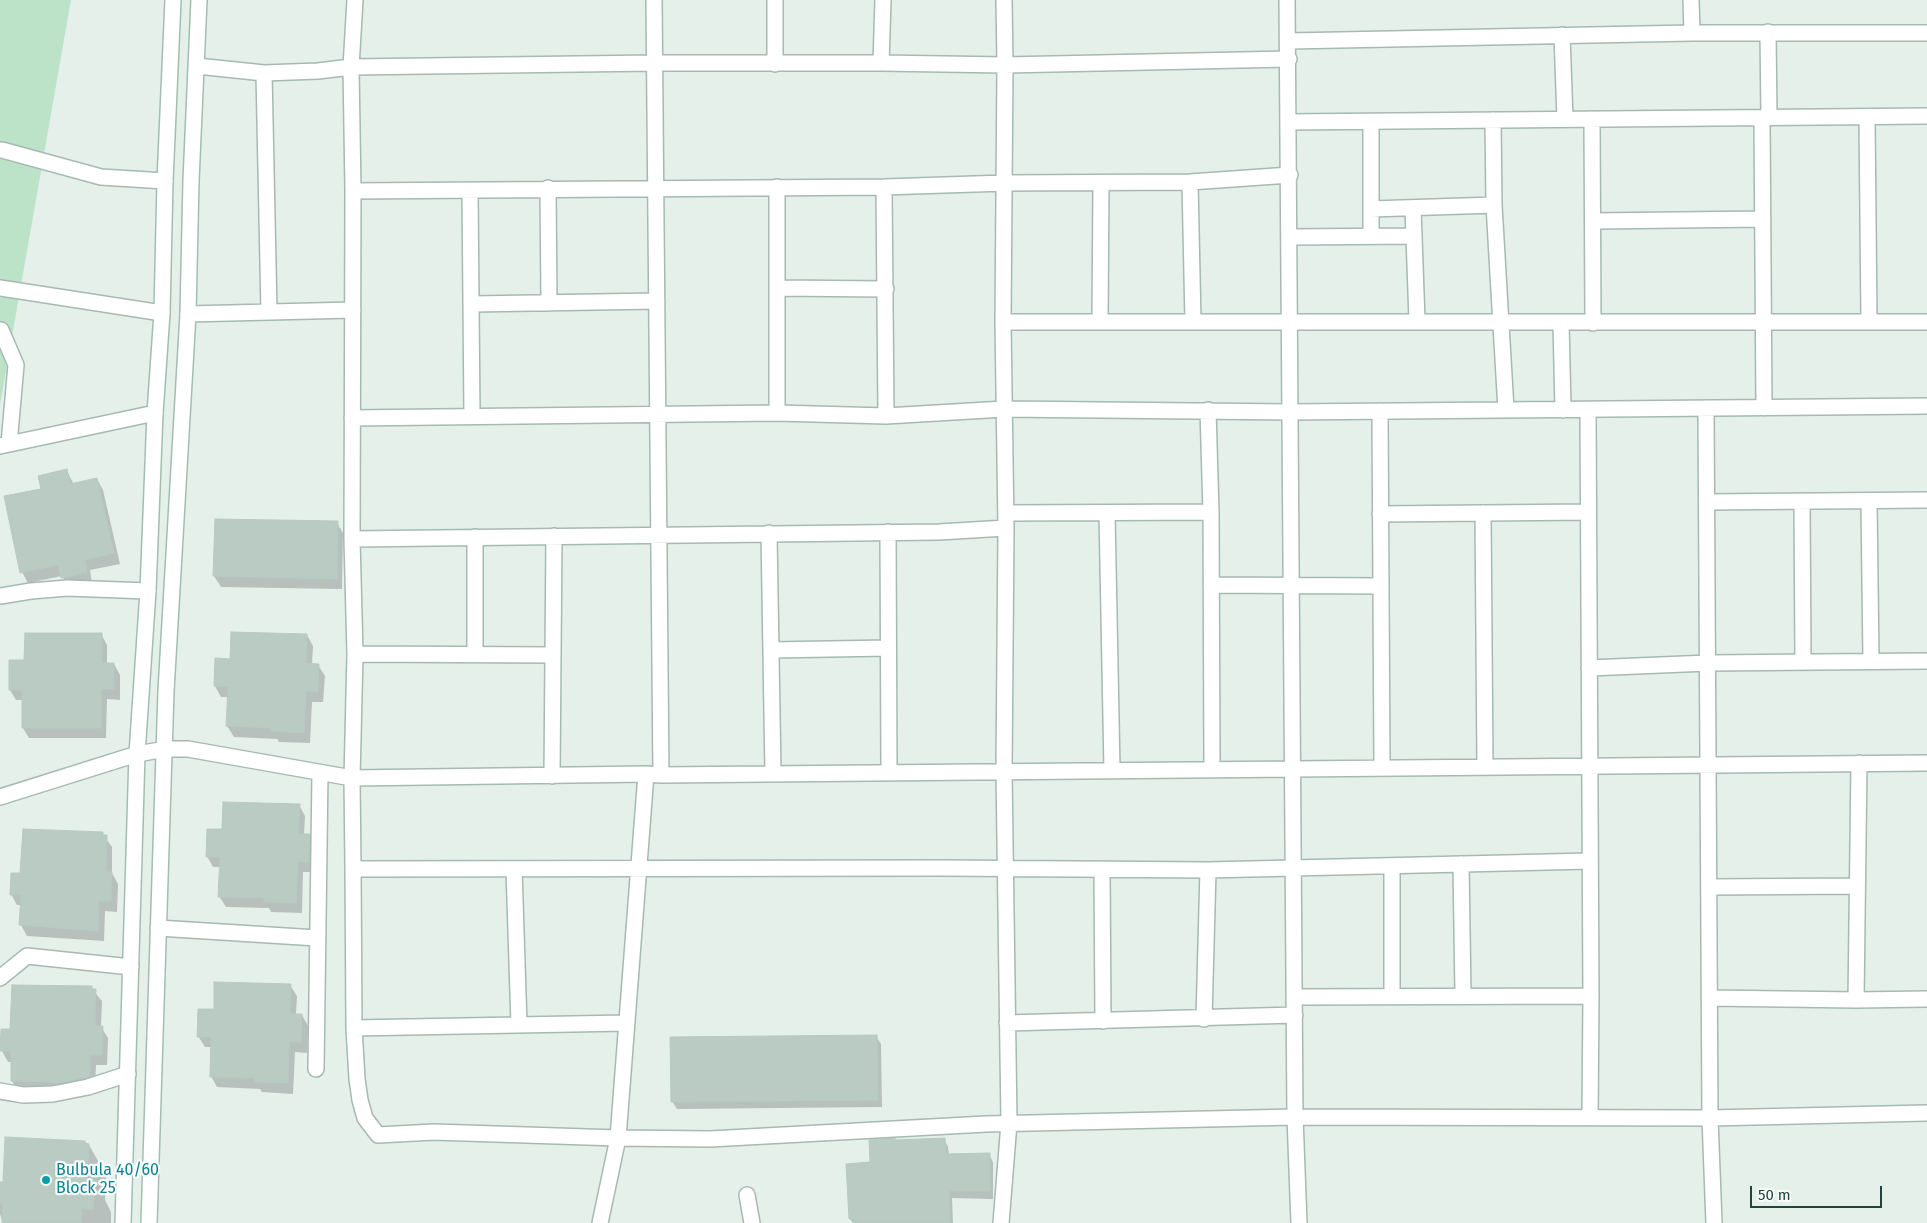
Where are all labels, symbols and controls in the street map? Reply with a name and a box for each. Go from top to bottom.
place label: Bulbula 40/60 Block 25 [56,1161,159,1199]
marker: Bulbula 40/60 Block 25 [40,1174,52,1186]
scale bar [1752,1176,1884,1208]
text: 50 m [1758,1186,1791,1204]

